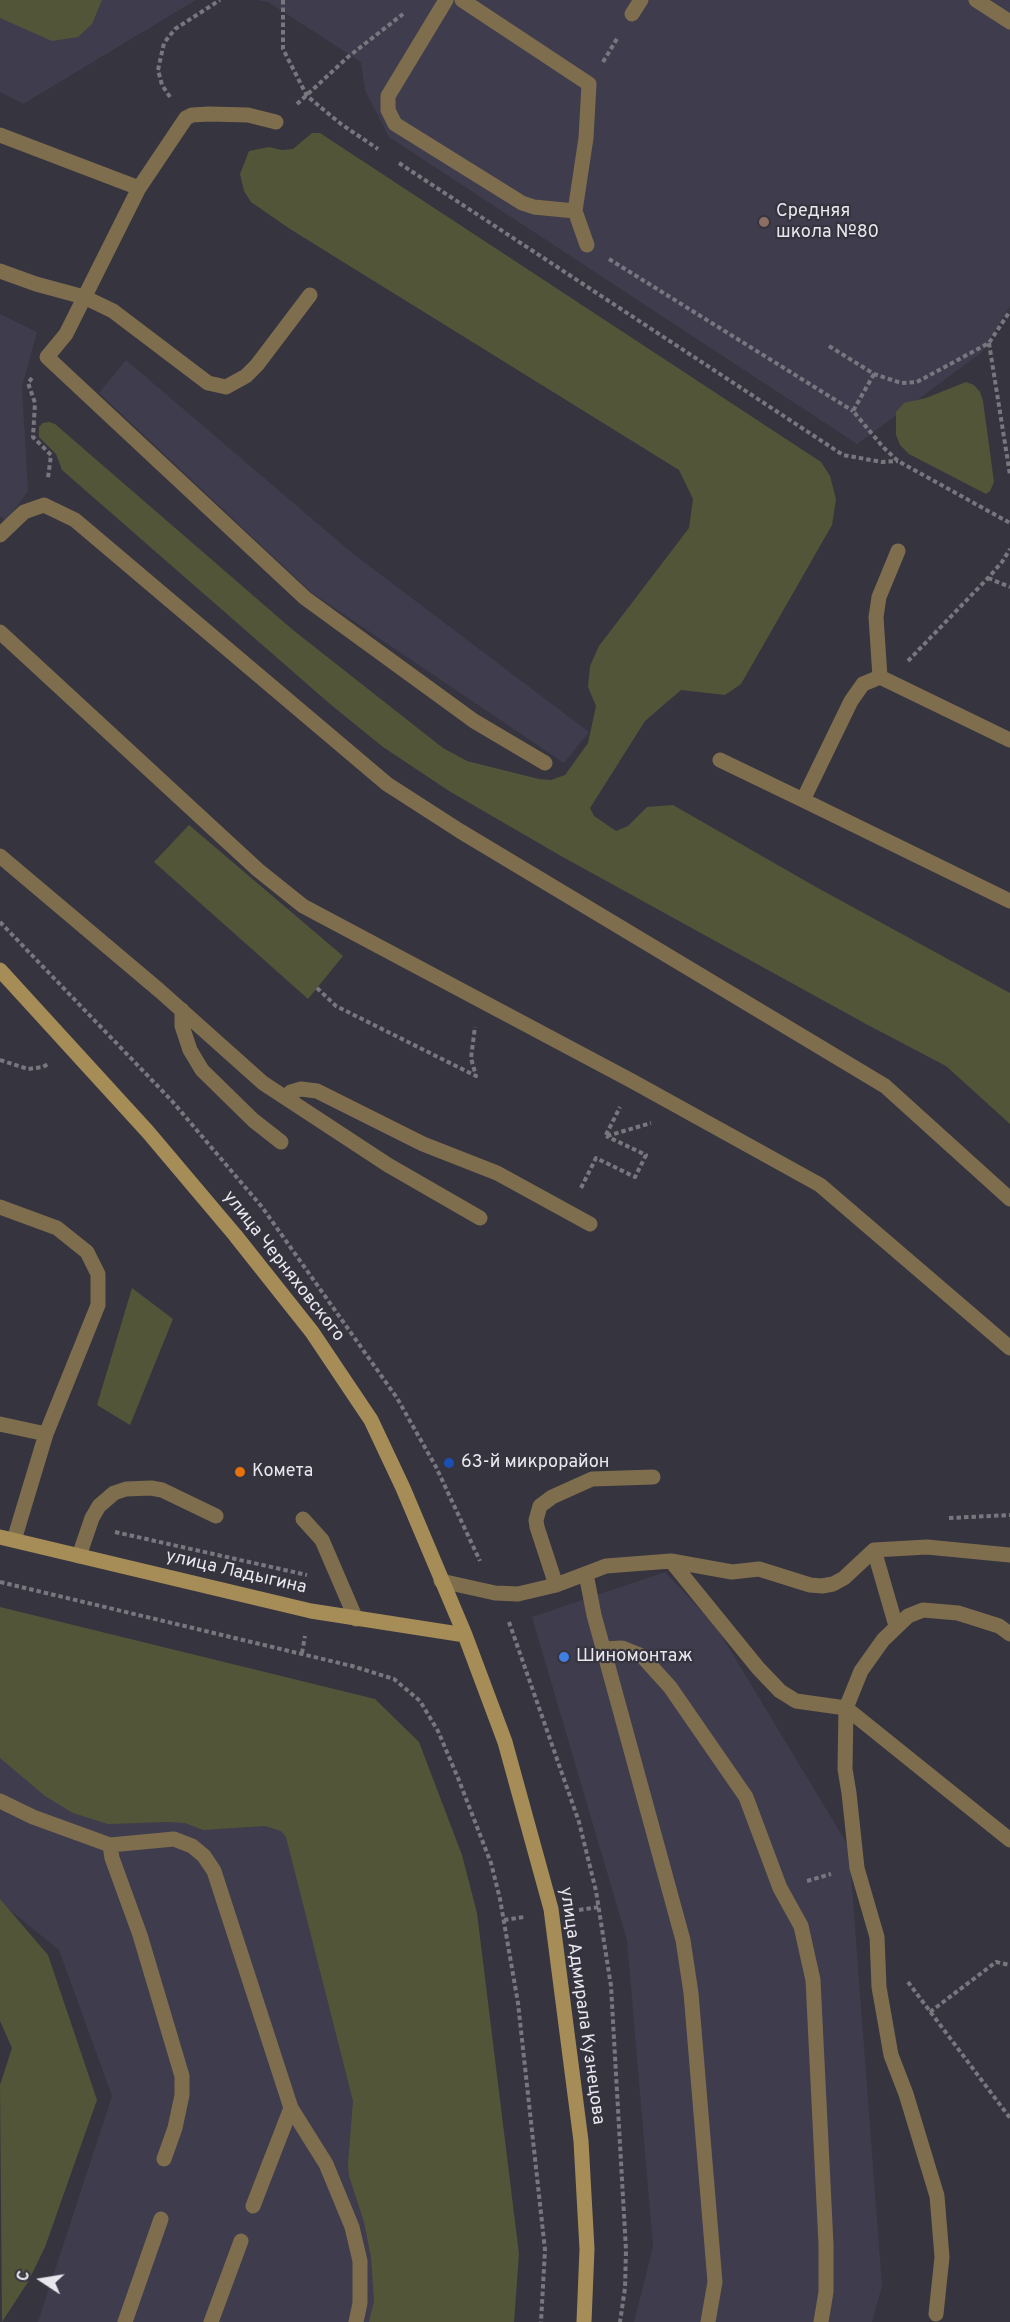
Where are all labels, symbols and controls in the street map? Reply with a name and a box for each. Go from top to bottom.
place label: Средняя школа №80 [776,201,879,244]
marker: Средняя школа №80 [757,215,771,229]
street label: улица Черняховского [217,1187,349,1347]
place label: 63-й микрорайон [461,1452,610,1474]
marker: 63-й микрорайон [442,1456,456,1470]
place label: Комета [252,1461,313,1483]
marker: Комета [233,1465,247,1479]
street label: улица Ладыгина [163,1546,309,1600]
place label: Шиномонтаж [576,1646,693,1668]
marker: Шиномонтаж [557,1650,571,1664]
street label: улица Адмирала Кузнецова [554,1886,608,2126]
north arrow [12,2250,72,2310]
text: С [14,2269,35,2283]

